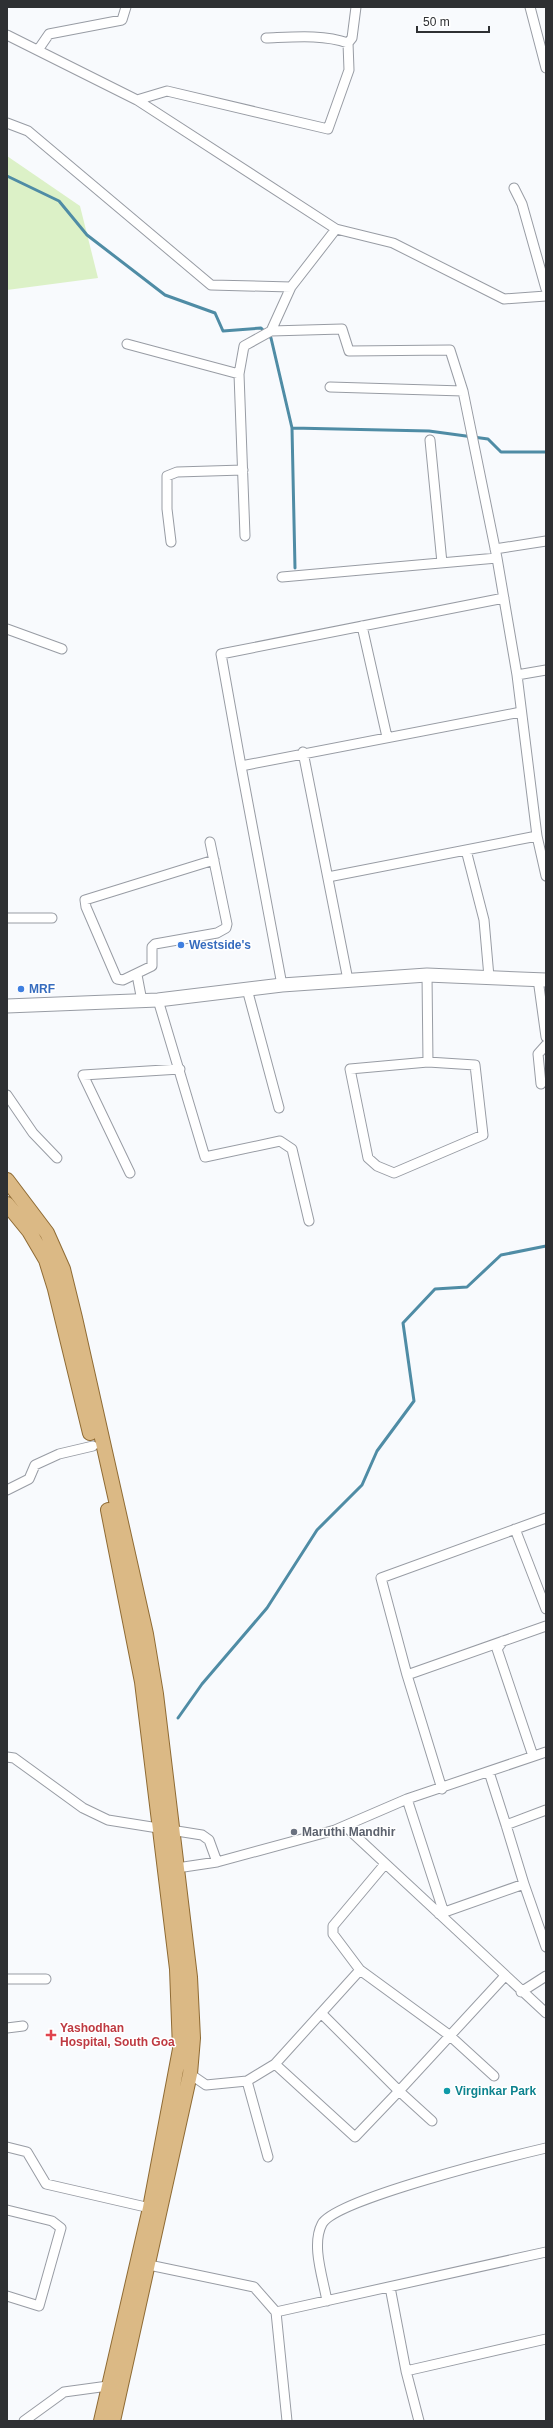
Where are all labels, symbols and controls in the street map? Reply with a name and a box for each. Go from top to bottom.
scale bar [417,8,489,34]
text: 50 m [423,15,450,29]
place label: Westside's [189,938,251,952]
marker: Westside's [176,940,186,950]
place label: MRF [29,982,55,996]
marker: MRF [16,984,26,994]
place label: Maruthi Mandhir [302,1825,396,1839]
marker: Maruthi Mandhir [289,1827,299,1837]
place label: Yashodhan Hospital, South Goa [60,2021,175,2049]
marker: Yashodhan Hospital, South Goa [45,2029,57,2041]
place label: Virginkar Park [455,2084,536,2098]
marker: Virginkar Park [442,2086,452,2096]

